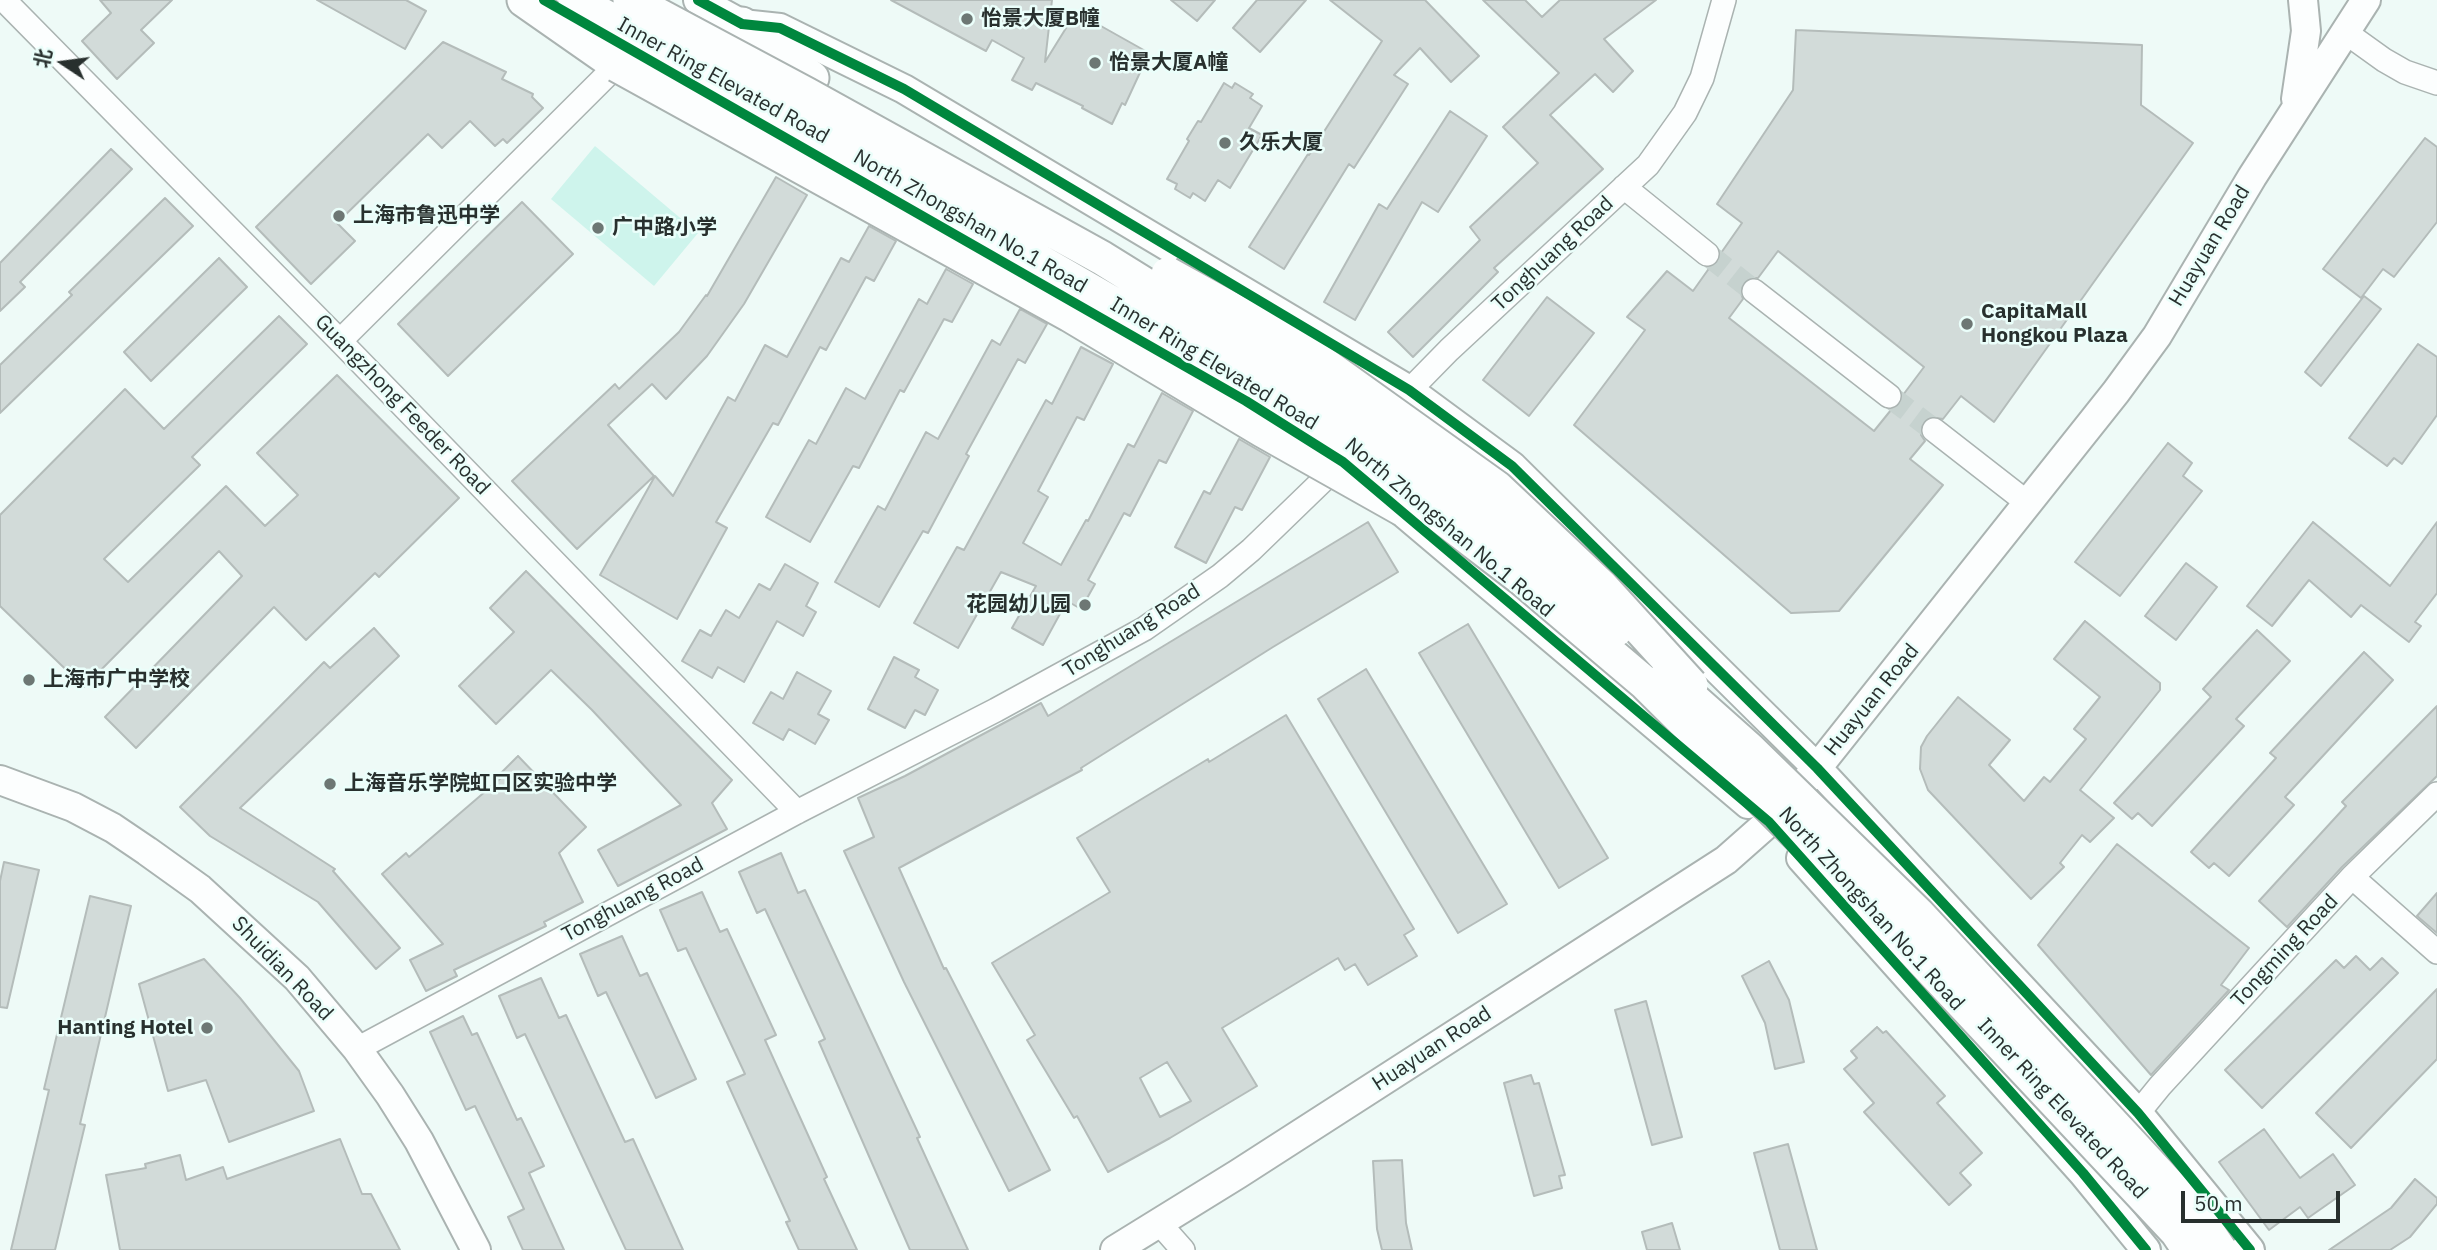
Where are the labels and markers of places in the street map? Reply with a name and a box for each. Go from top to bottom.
place label: 怡景大厦B幢 [981,6,1100,32]
marker: 怡景大厦B幢 [959,11,975,27]
place label: 怡景大厦A幢 [1109,50,1228,76]
marker: 怡景大厦A幢 [1087,55,1103,71]
place label: 久乐大厦 [1239,130,1323,156]
marker: 久乐大厦 [1217,135,1233,151]
place label: 上海市鲁迅中学 [353,203,500,229]
marker: 上海市鲁迅中学 [331,208,347,224]
place label: 广中路小学 [612,215,717,241]
marker: 广中路小学 [590,220,606,236]
place label: CapitaMall Hongkou Plaza [1981,299,2128,349]
marker: CapitaMall Hongkou Plaza [1959,316,1975,332]
place label: 花园幼儿园 [966,592,1071,618]
marker: 花园幼儿园 [1077,597,1093,613]
place label: 上海市广中学校 [43,667,190,693]
marker: 上海市广中学校 [21,672,37,688]
place label: 上海音乐学院虹口区实验中学 [344,771,617,797]
marker: 上海音乐学院虹口区实验中学 [322,776,338,792]
place label: Hanting Hotel [57,1015,193,1041]
marker: Hanting Hotel [199,1020,215,1036]

